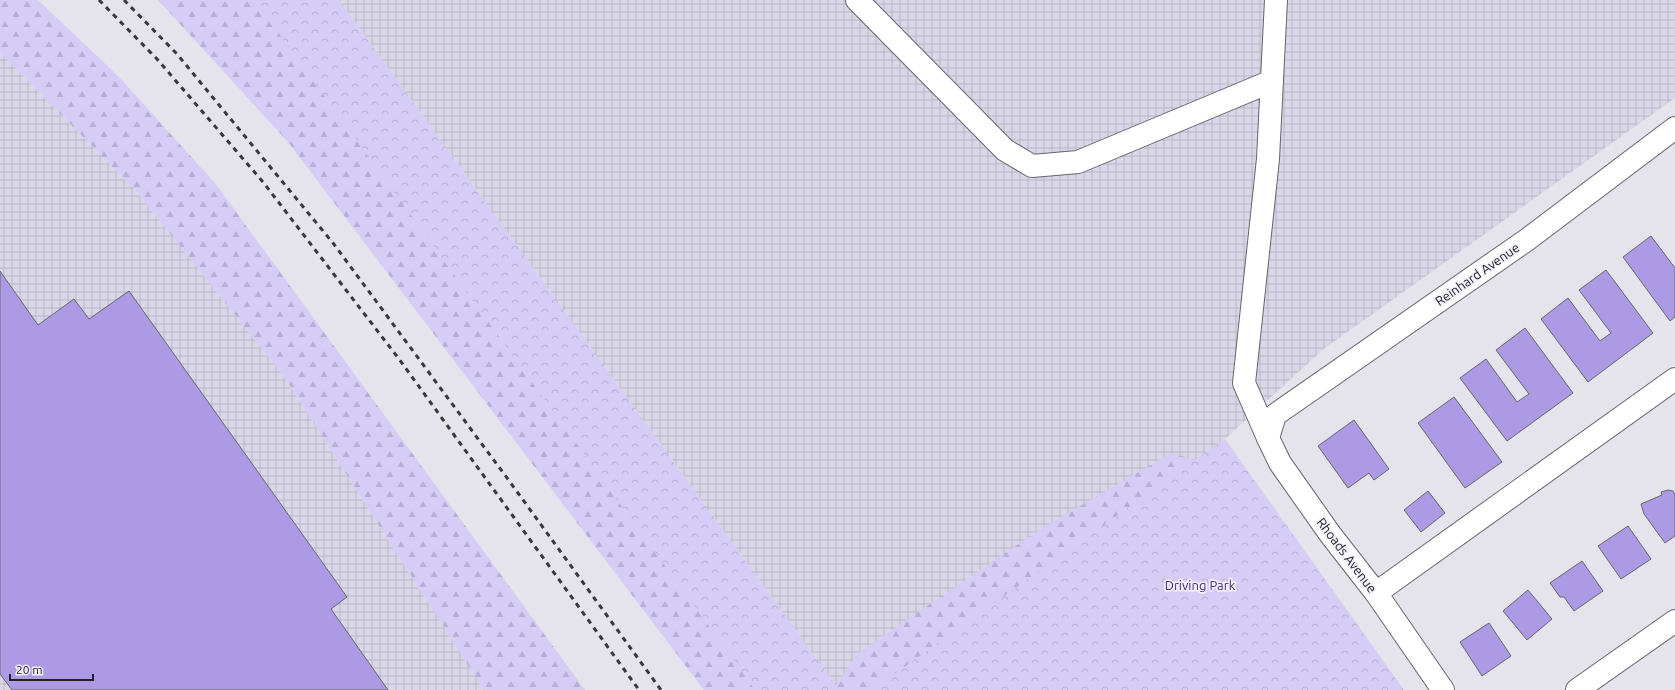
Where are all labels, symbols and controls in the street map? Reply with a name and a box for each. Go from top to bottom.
street label: Reinhard Avenue [1432,240,1522,308]
street label: Rhoads Avenue [1314,515,1380,595]
park label: Driving Park [1165,578,1236,592]
scale bar [10,656,93,682]
text: 20 m [16,663,43,676]

